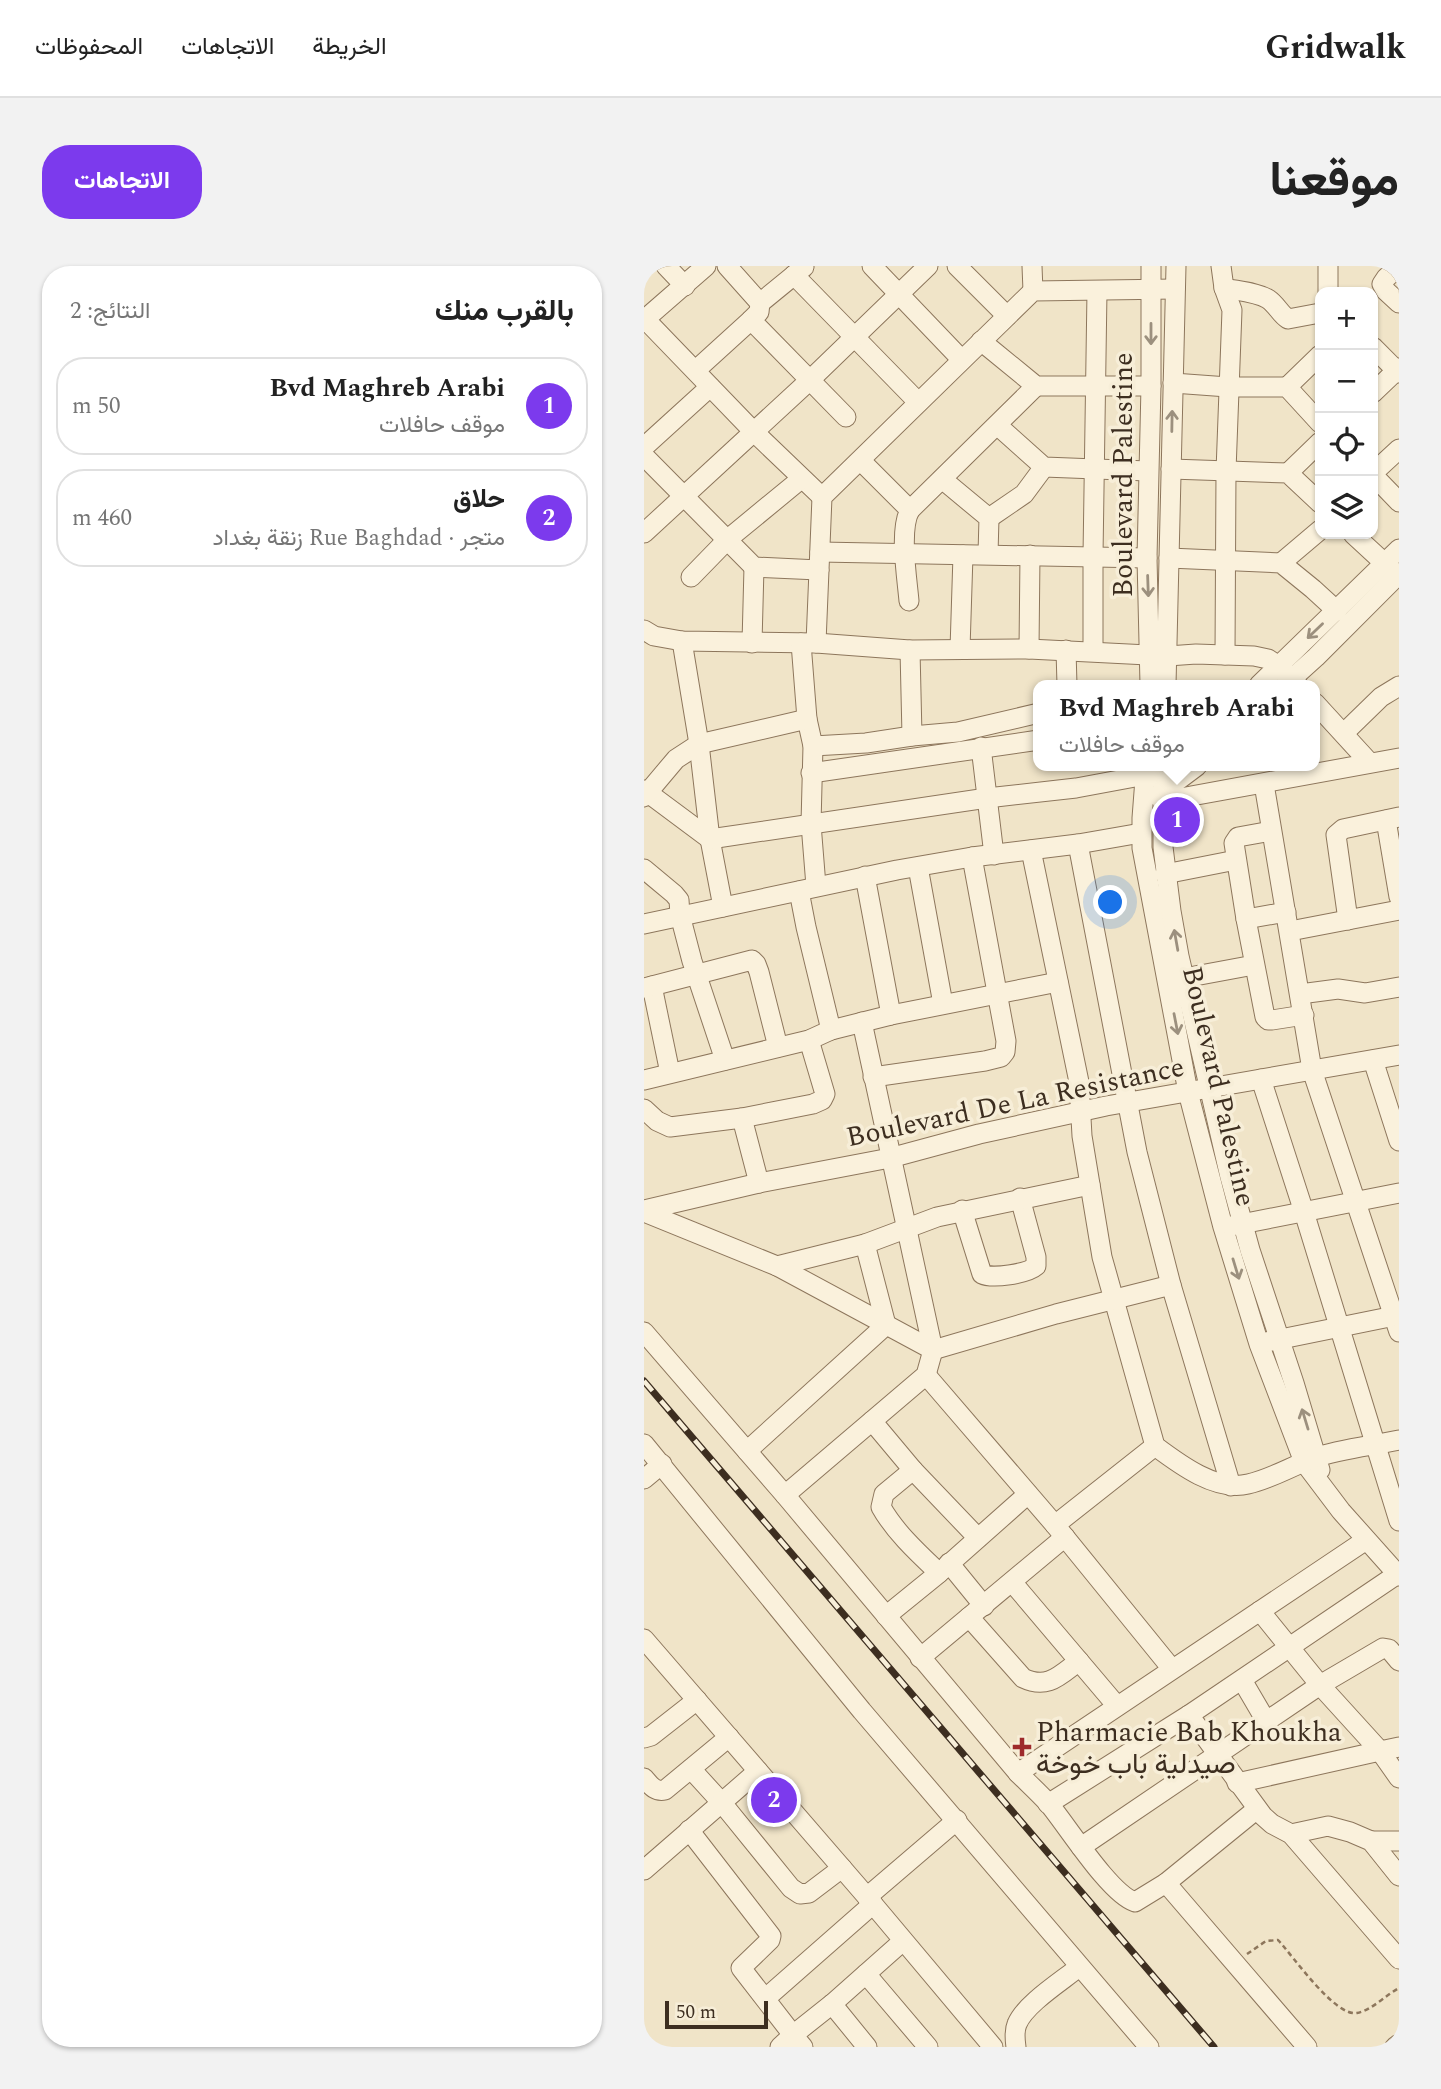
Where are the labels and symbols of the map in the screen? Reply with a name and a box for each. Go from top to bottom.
one-way arrow [1144,322,1158,345]
street label: Boulevard Palestine [1102,352,1145,598]
one-way arrow [1165,410,1179,433]
one-way arrow [1141,574,1155,597]
one-way arrow [1307,623,1324,640]
pin: 1 [1154,794,1200,846]
your location [1093,885,1127,919]
one-way arrow [1169,929,1182,951]
street label: Boulevard Palestine [1170,962,1267,1211]
one-way arrow [1169,1012,1183,1035]
street label: Boulevard De La Resistance [842,1046,1188,1159]
one-way arrow [1230,1257,1243,1279]
one-way arrow [1297,1408,1310,1430]
place label: Pharmacie Bab Khoukha صيدلية باب خوخة [1036,1711,1342,1786]
marker: Pharmacie Bab Khoukha صيدلية باب خوخة [1014,1739,1030,1755]
pin: 2 [751,1774,797,1826]
scale bar [665,1998,768,2030]

